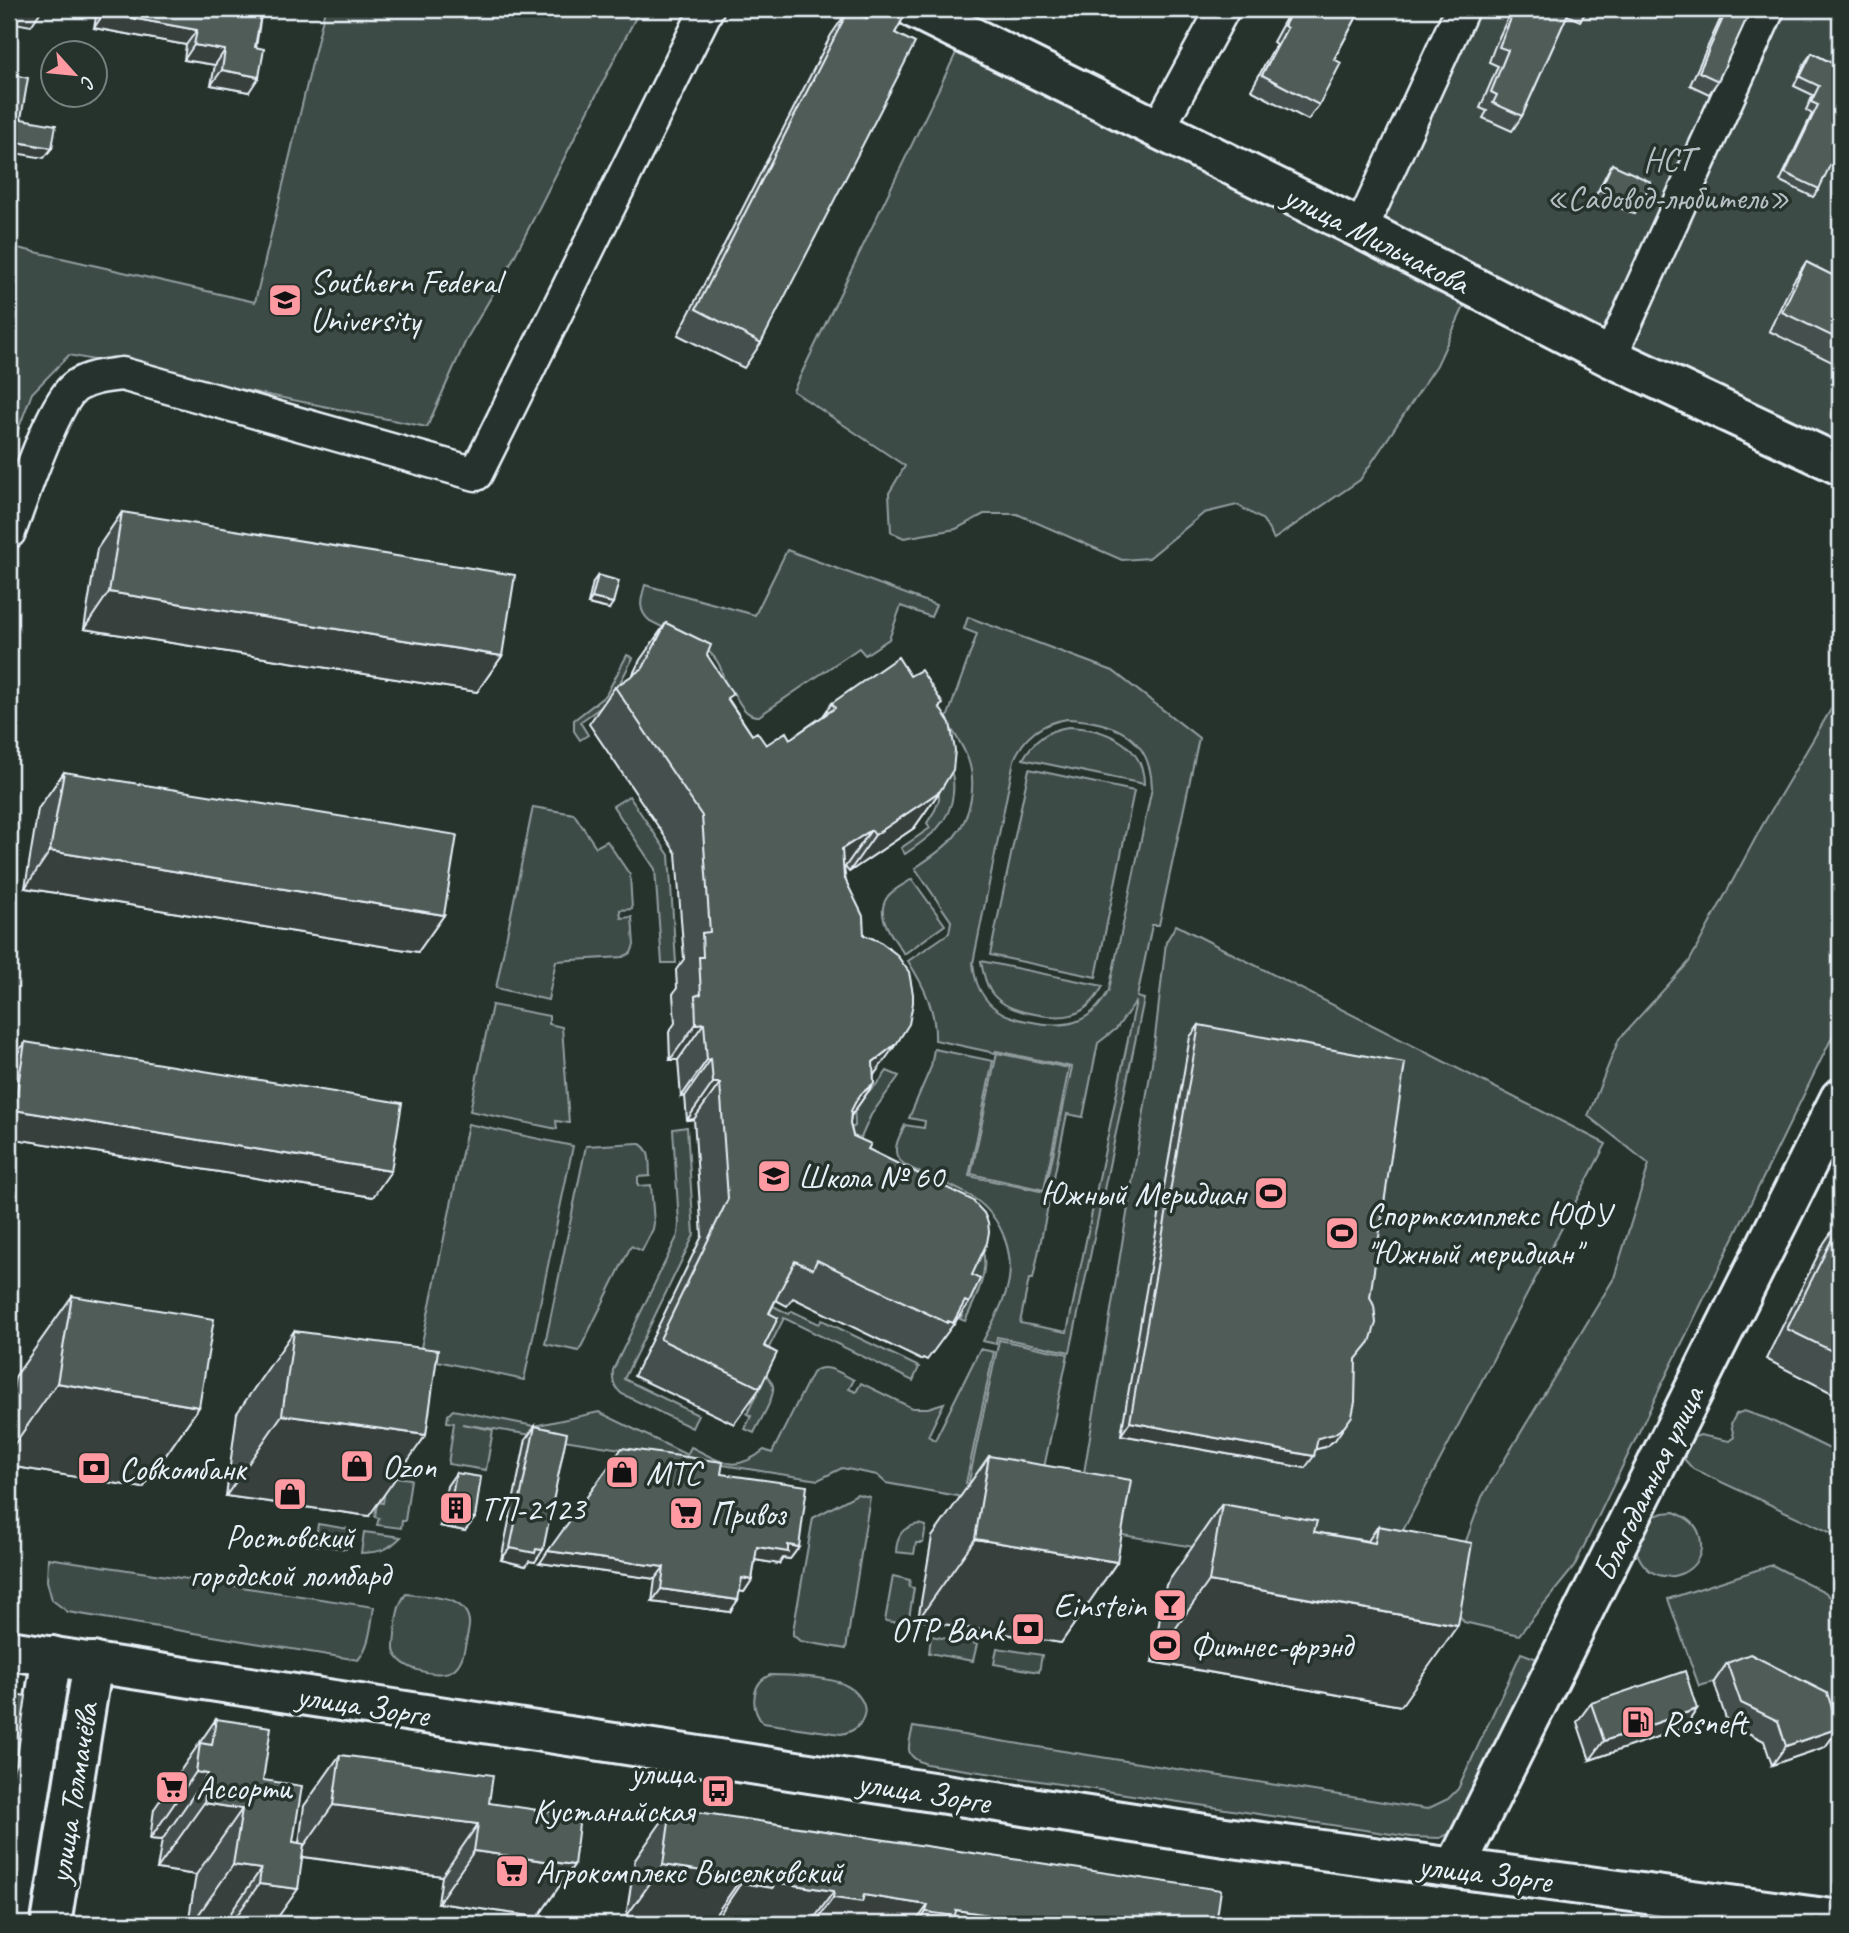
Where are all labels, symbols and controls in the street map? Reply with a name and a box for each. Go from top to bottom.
north arrow [38,38,108,108]
text: С [74,72,101,93]
park label: НСТ «Садовод-любитель» [1546,139,1790,219]
street label: улица Мильчакова [1275,173,1479,305]
place label: Southern Federal University [310,261,506,341]
school or university icon: Southern Federal University [266,281,304,319]
place label: Школа № 60 [798,1156,946,1198]
school or university icon: Школа № 60 [755,1157,793,1195]
place label: Южный Меридиан [1041,1173,1248,1215]
sports icon: Южный Меридиан [1252,1174,1290,1212]
place label: Спорткомплекс ЮФУ "Южный меридиан" [1366,1194,1616,1274]
sports icon: Спорткомплекс ЮФУ "Южный меридиан" [1323,1214,1361,1252]
street label: Благодатная улица [1583,1377,1714,1588]
place label: Ozon [382,1446,436,1488]
shop icon: Ozon [338,1447,376,1485]
place label: Совкомбанк [119,1448,248,1490]
bank icon: Совкомбанк [75,1449,113,1487]
place label: МТС [646,1452,705,1494]
shop icon: МТС [603,1453,641,1491]
shop icon: Ростовский городской ломбард [271,1475,309,1513]
place label: ТП-2123 [480,1488,587,1530]
building icon: ТП-2123 [437,1489,475,1527]
place label: Привоз [710,1493,787,1535]
supermarket icon: Привоз [667,1494,705,1532]
place label: Ростовский городской ломбард [190,1516,394,1596]
place label: Einstein [1054,1585,1147,1627]
bar icon: Einstein [1151,1586,1189,1624]
place label: OTP Bank [891,1609,1006,1651]
bank icon: OTP Bank [1009,1610,1047,1648]
place label: Фитнес-фрэнд [1190,1625,1356,1667]
sports icon: Фитнес-фрэнд [1146,1626,1184,1664]
street label: улица Зорге [292,1673,434,1737]
street label: улица Толмачёва [38,1697,108,1888]
place label: Rosneft [1662,1702,1750,1744]
fuel station icon: Rosneft [1619,1703,1657,1741]
place label: улица Кустанайская [533,1752,697,1832]
street label: улица Зорге [853,1760,995,1824]
place label: Ассорти [196,1767,294,1809]
supermarket icon: Ассорти [153,1768,191,1806]
bus stop icon: улица Кустанайская [699,1772,737,1810]
street label: улица Зорге [1414,1844,1556,1902]
place label: Агрокомплекс Выселковский [536,1851,845,1893]
supermarket icon: Агрокомплекс Выселковский [493,1852,531,1890]

